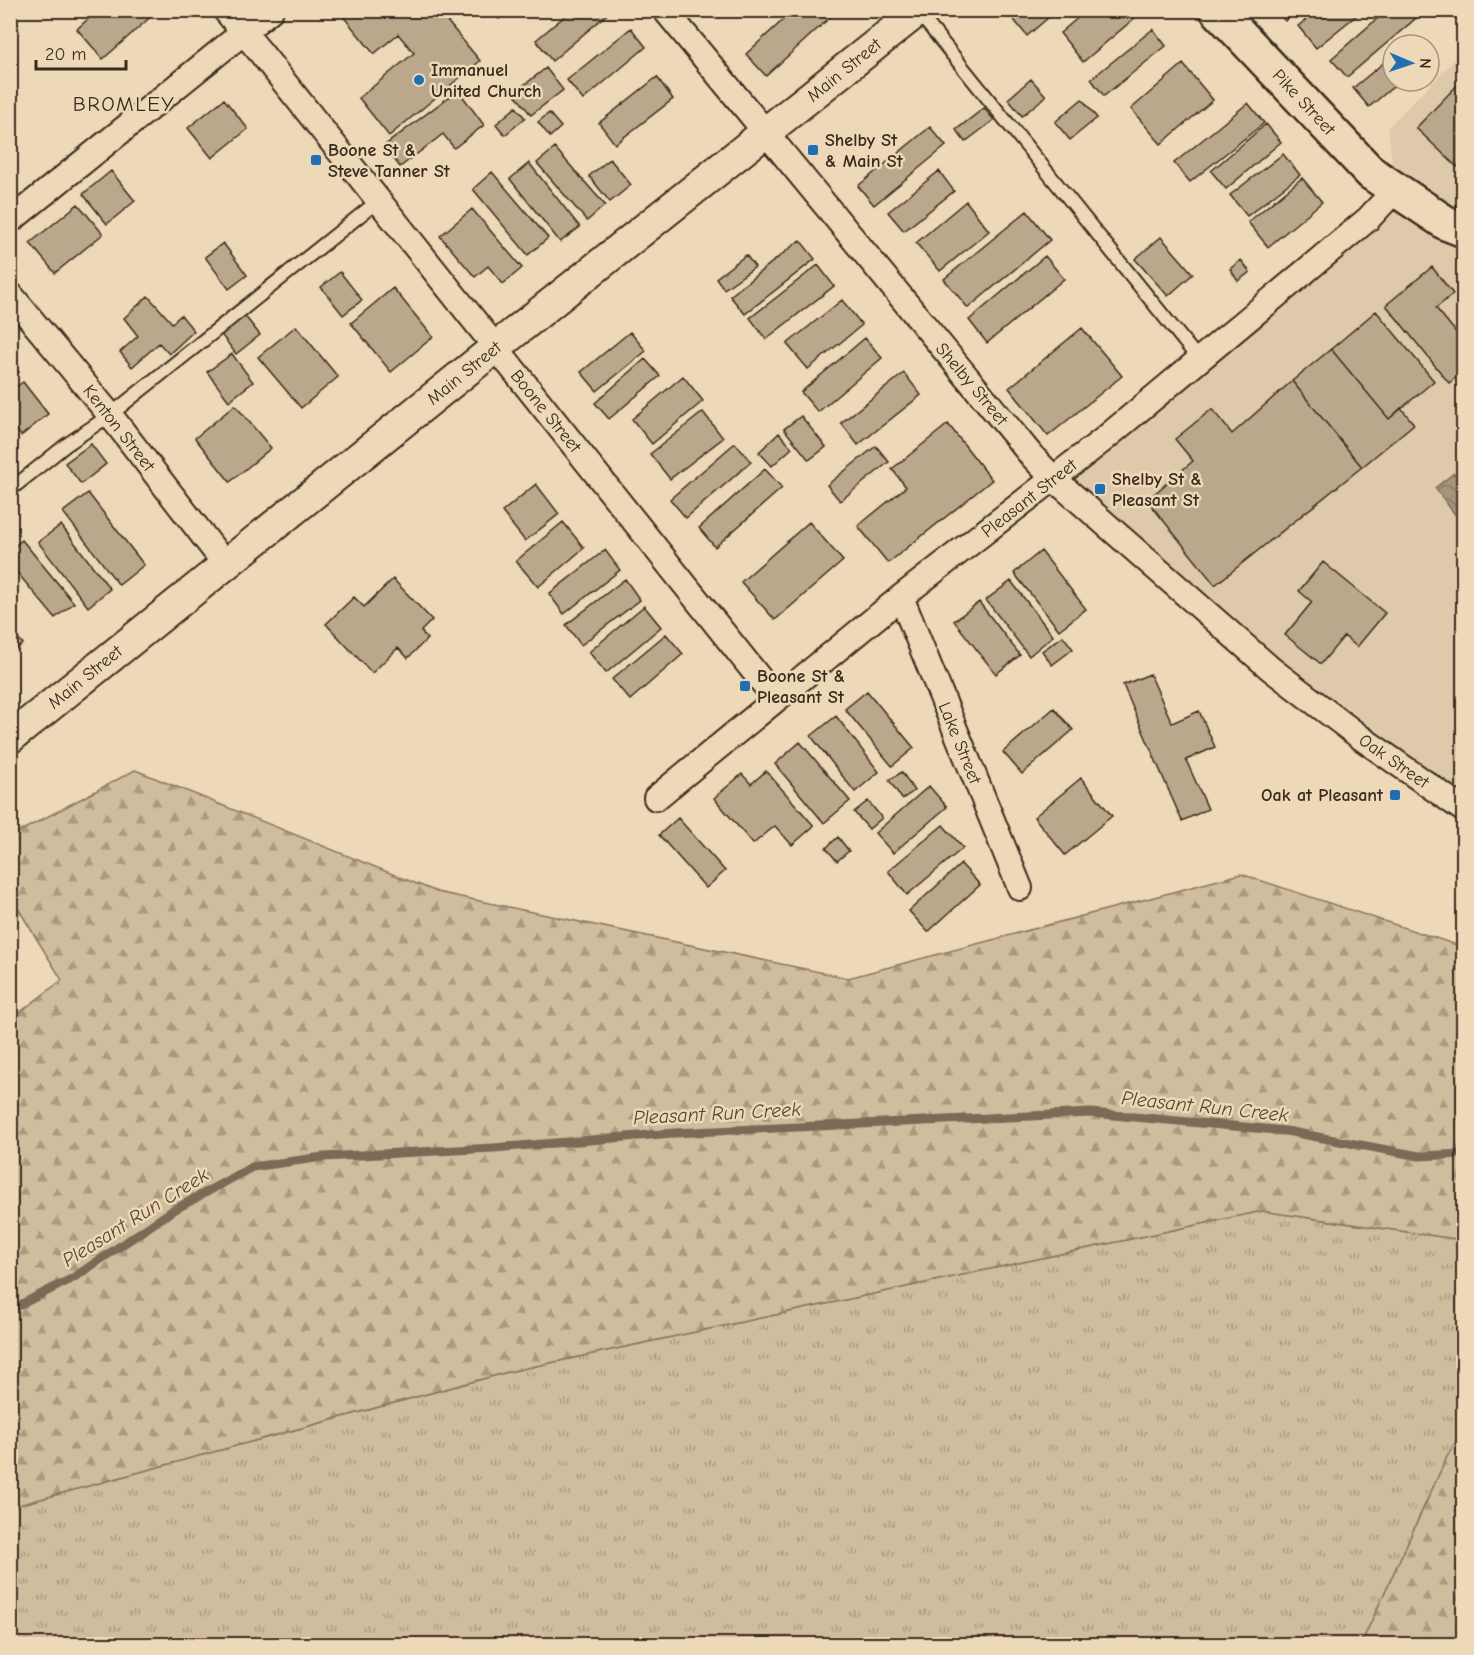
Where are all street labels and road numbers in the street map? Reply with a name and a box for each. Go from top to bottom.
street label: Main Street [803,34,886,107]
street label: Pike Street [1268,65,1340,140]
street label: Main Street [423,337,506,410]
street label: Shelby Street [931,339,1013,430]
street label: Boone Street [506,366,586,458]
street label: Kenton Street [78,381,159,477]
street label: Pleasant Street [977,454,1082,542]
street label: Main Street [44,641,127,714]
street label: Lake Street [934,699,986,788]
street label: Oak Street [1355,730,1433,794]

